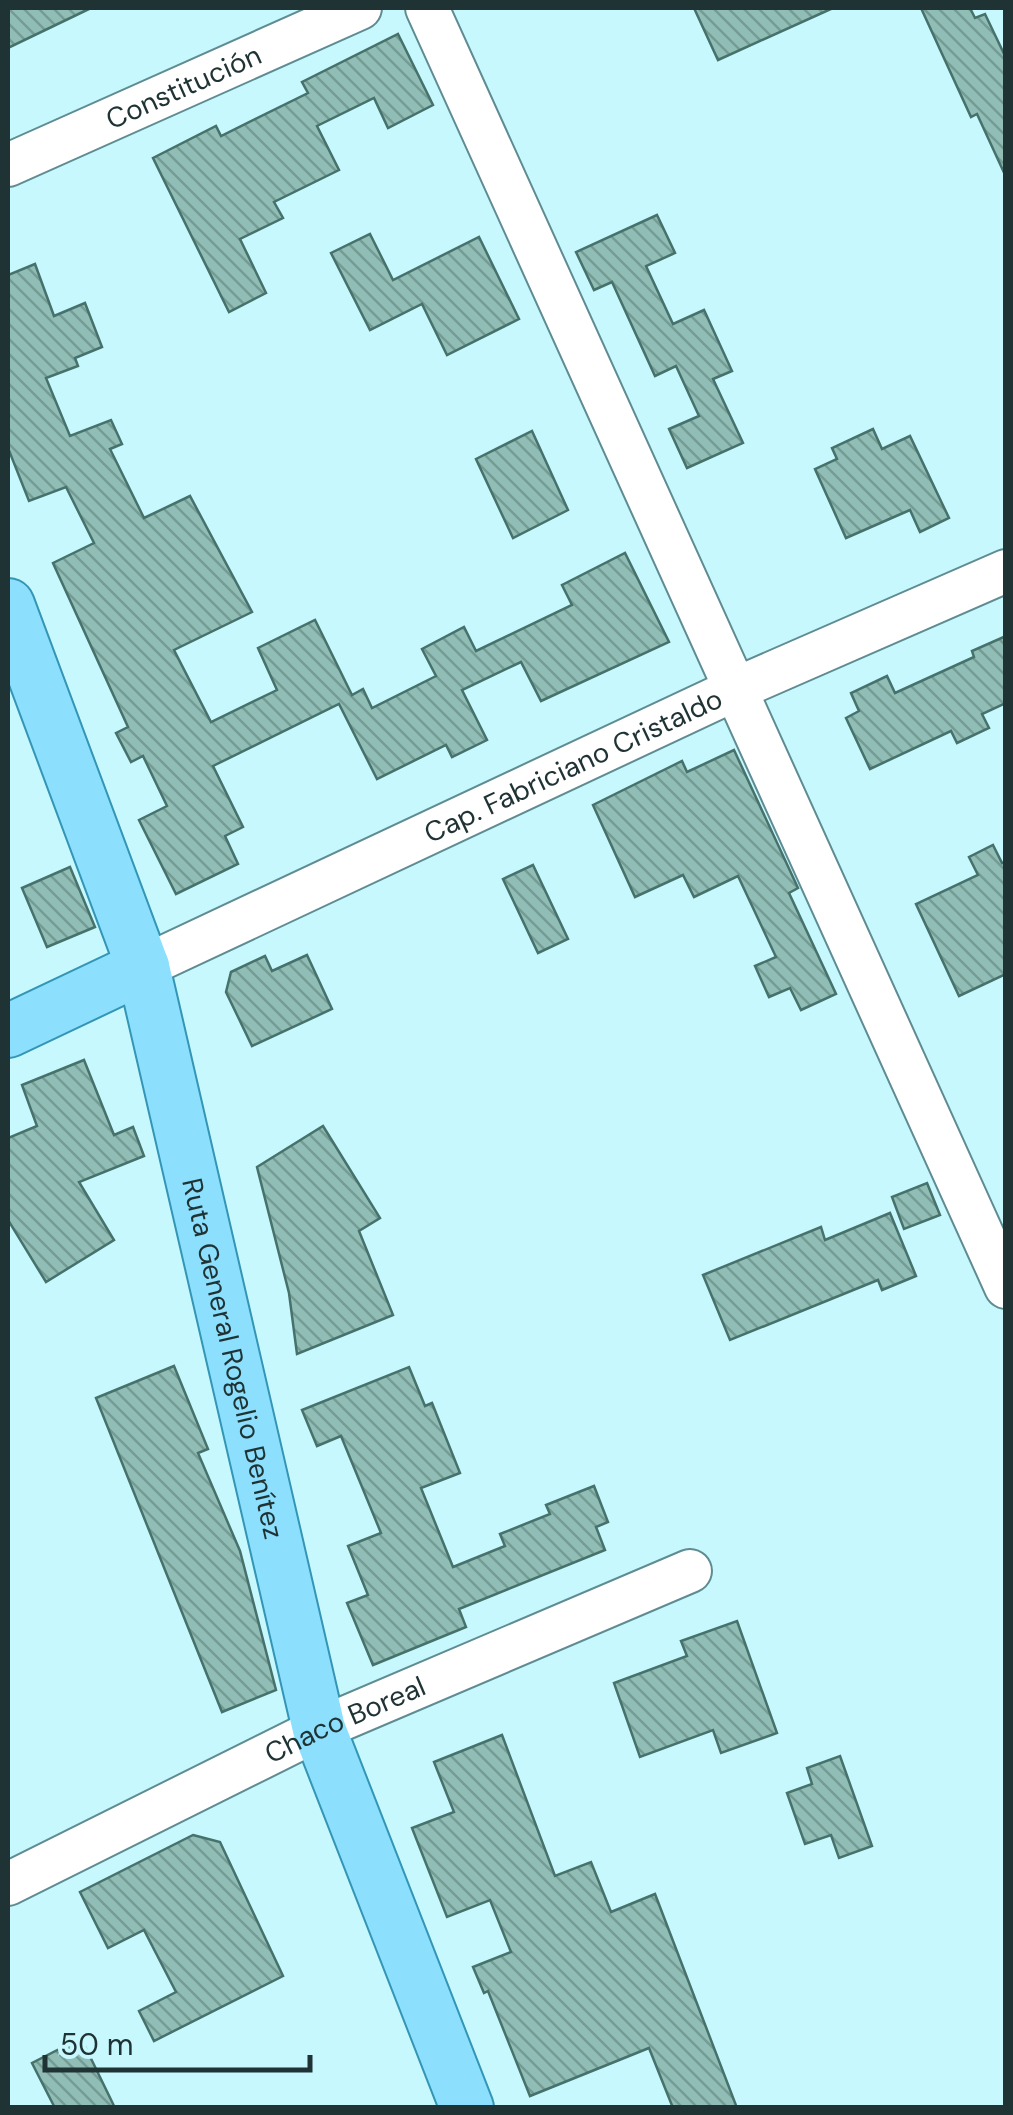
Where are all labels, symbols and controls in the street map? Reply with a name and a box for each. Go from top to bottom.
street label: Constitución [100,36,267,138]
street label: Cap. Fabriciano Cristaldo [418,680,728,852]
street label: Ruta General Rogelio Benítez [173,1174,292,1542]
street label: Chaco Boreal [259,1668,431,1772]
scale bar [45,2010,310,2072]
text: 50 m [60,2025,134,2064]

